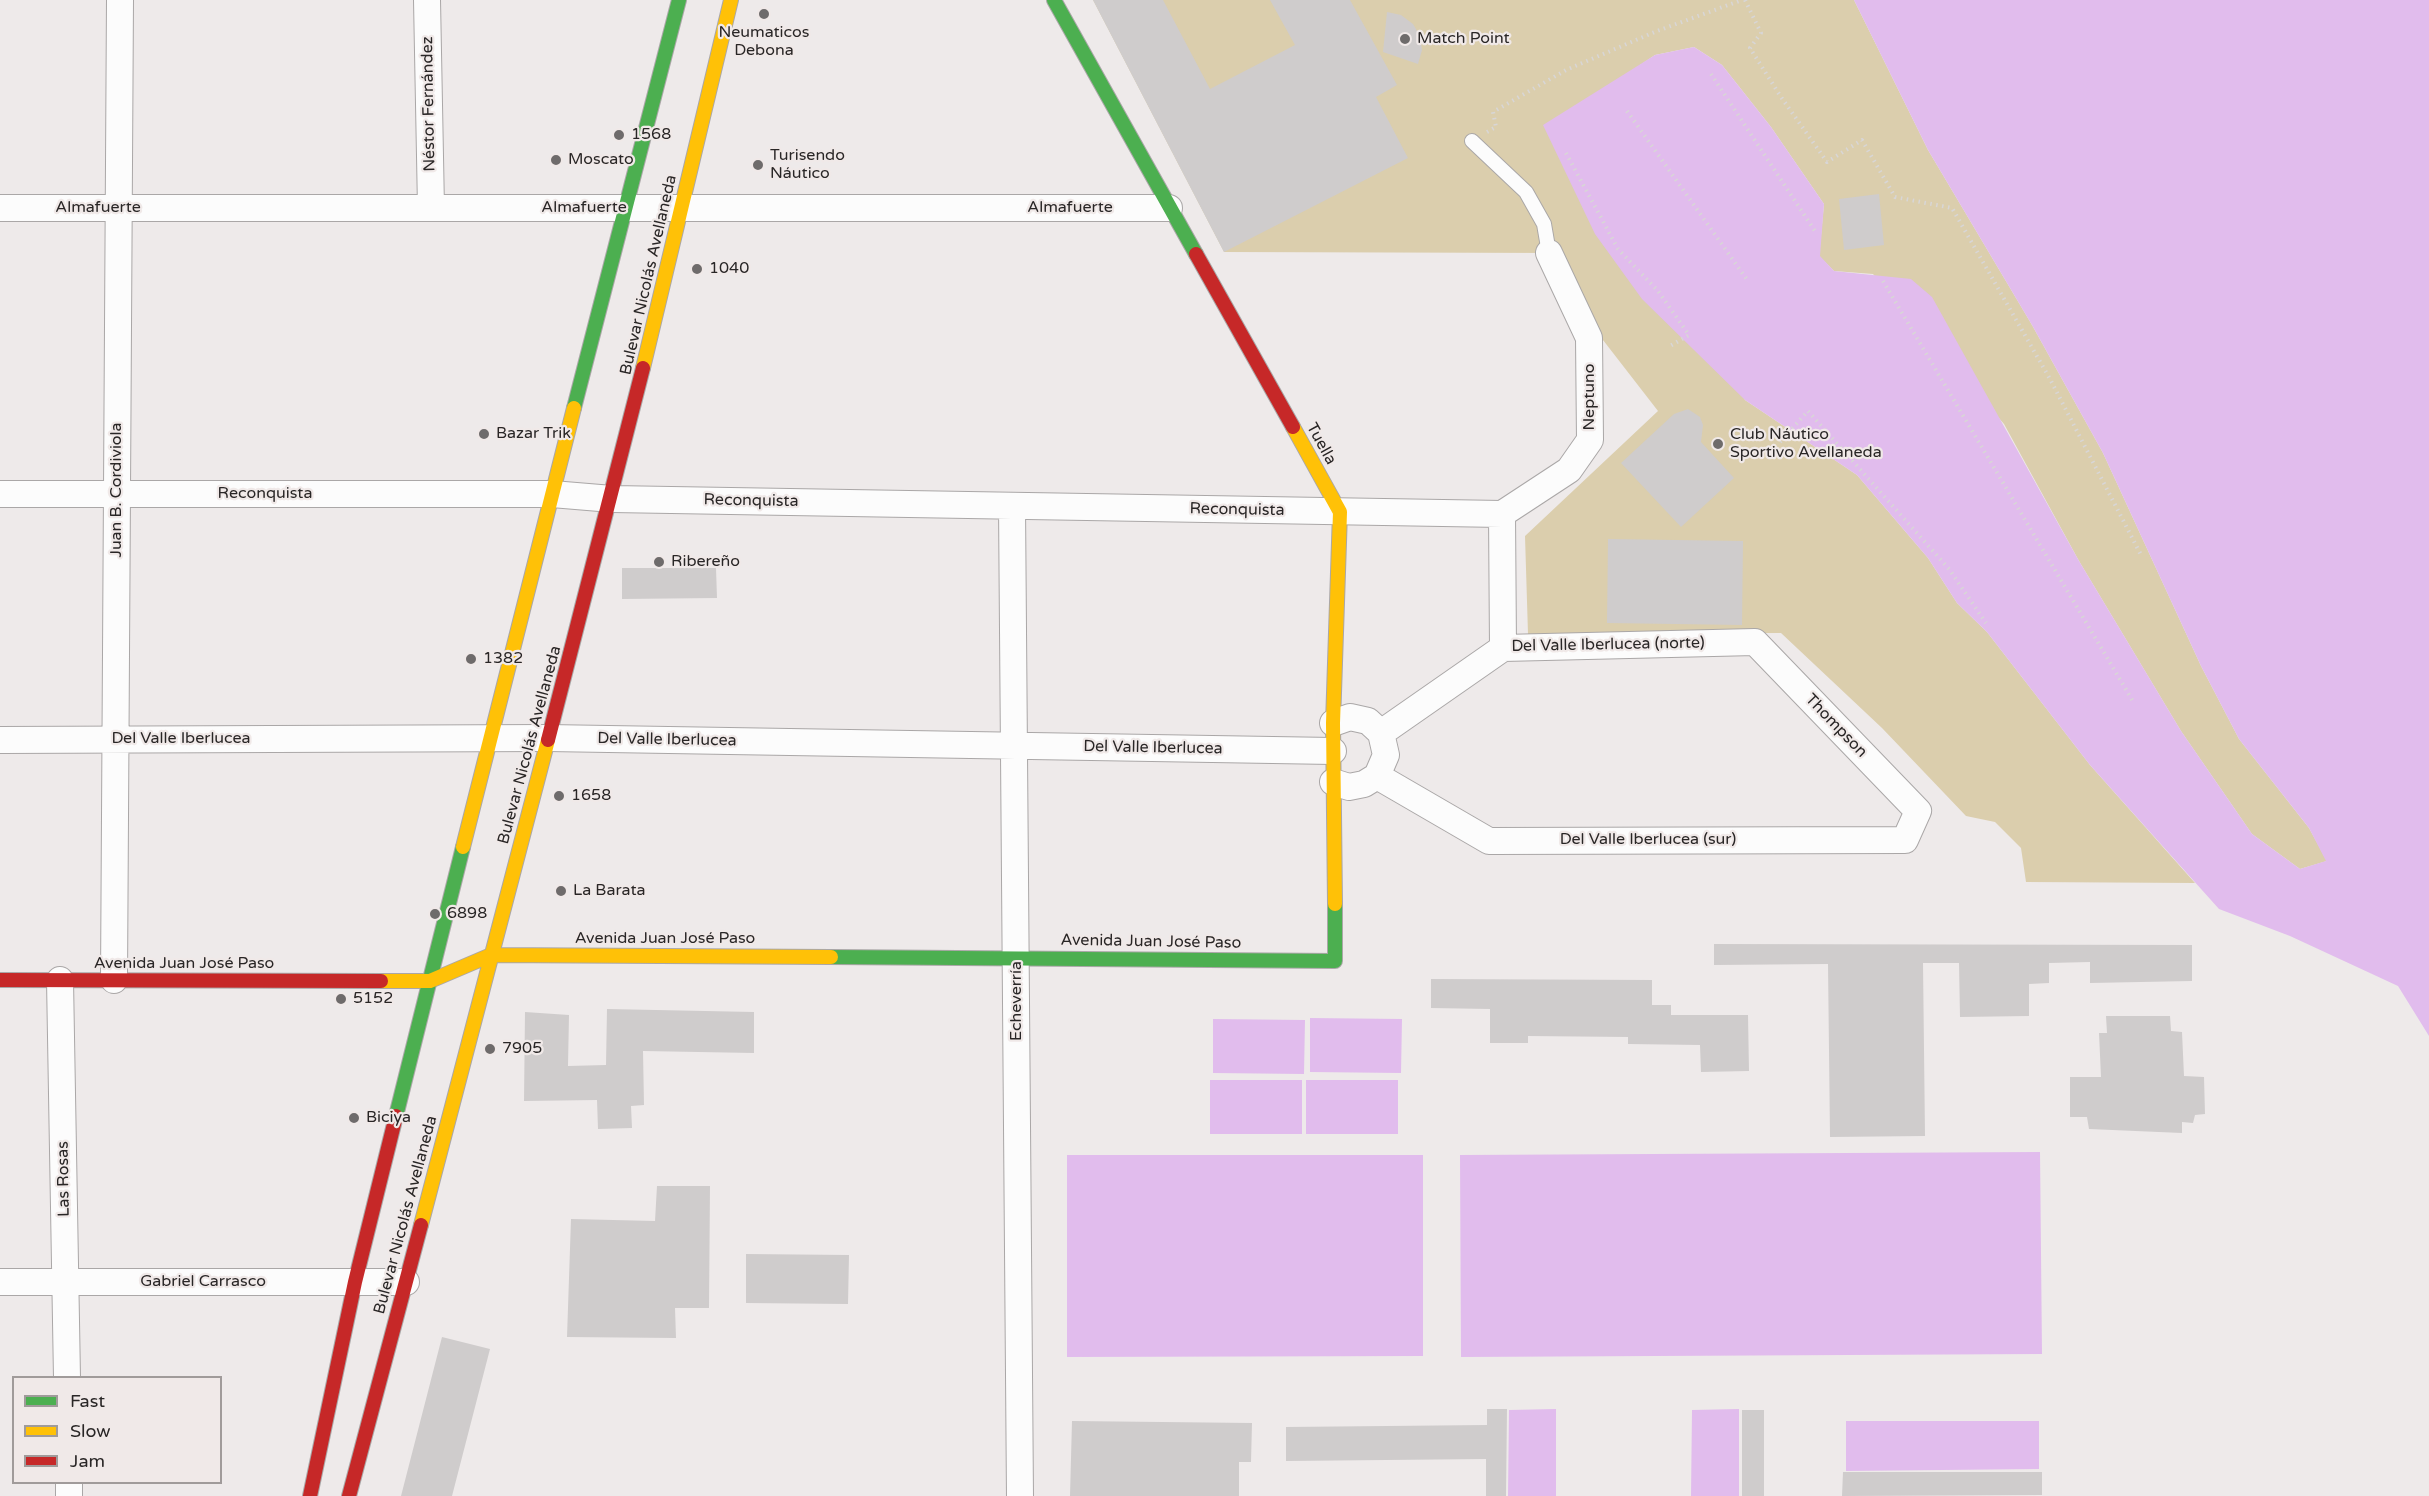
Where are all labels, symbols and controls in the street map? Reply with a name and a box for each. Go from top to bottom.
marker: Neumaticos Debona [757,7,771,21]
place label: Neumaticos Debona [719,23,809,61]
place label: Match Point [1417,29,1510,49]
marker: Match Point [1398,32,1412,46]
street label: Néstor Fernández [418,36,440,172]
place label: 1568 [631,125,671,145]
marker: 1568 [612,128,626,142]
place label: Turisendo Náutico [770,146,845,184]
place label: Moscato [568,150,634,170]
marker: Moscato [549,153,563,167]
marker: Turisendo Náutico [751,158,765,172]
street label: Bulevar Nicolás Avellaneda [617,173,681,377]
street label: Almafuerte [55,198,141,218]
street label: Almafuerte [541,198,627,218]
street label: Almafuerte [1027,198,1113,218]
place label: 1040 [709,259,749,279]
marker: 1040 [690,262,704,276]
street label: Neptuno [1580,363,1600,431]
street label: Tuella [1302,420,1340,468]
street label: Juan B. Cordiviola [107,422,127,558]
place label: Bazar Trik [496,424,571,444]
place label: Club Náutico Sportivo Avellaneda [1730,425,1882,463]
marker: Bazar Trik [477,427,491,441]
marker: Club Náutico Sportivo Avellaneda [1711,437,1725,451]
street label: Reconquista [218,484,312,504]
street label: Reconquista [703,491,799,511]
street label: Reconquista [1189,500,1285,520]
place label: Ribereño [671,552,740,572]
marker: Ribereño [652,555,666,569]
street label: Del Valle Iberlucea (norte) [1511,634,1705,656]
street label: Bulevar Nicolás Avellaneda [494,644,566,846]
place label: 1382 [483,649,523,669]
marker: 1382 [464,652,478,666]
street label: Thompson [1801,690,1871,762]
street label: Del Valle Iberlucea [111,729,251,749]
street label: Del Valle Iberlucea [597,729,737,751]
street label: Del Valle Iberlucea [1083,737,1223,759]
place label: 1658 [571,786,611,806]
marker: 1658 [552,789,566,803]
street label: Del Valle Iberlucea (sur) [1560,830,1736,850]
place label: La Barata [573,881,645,901]
marker: La Barata [554,884,568,898]
place label: 6898 [447,904,487,924]
marker: 6898 [428,907,442,921]
street label: Avenida Juan José Paso [575,929,755,949]
street label: Avenida Juan José Paso [1061,931,1241,953]
street label: Avenida Juan José Paso [94,954,274,974]
street label: Echeverría [1007,961,1027,1041]
place label: 5152 [353,989,393,1009]
marker: 5152 [334,992,348,1006]
place label: 7905 [502,1039,542,1059]
marker: 7905 [483,1042,497,1056]
place label: Biciya [366,1108,411,1128]
marker: Biciya [347,1111,361,1125]
street label: Bulevar Nicolás Avellaneda [370,1114,442,1316]
street label: Las Rosas [54,1141,74,1217]
street label: Gabriel Carrasco [140,1272,266,1292]
legend [12,1376,222,1484]
text: Fast [70,1390,105,1412]
text: Slow [70,1420,111,1442]
text: Jam [70,1450,105,1472]

